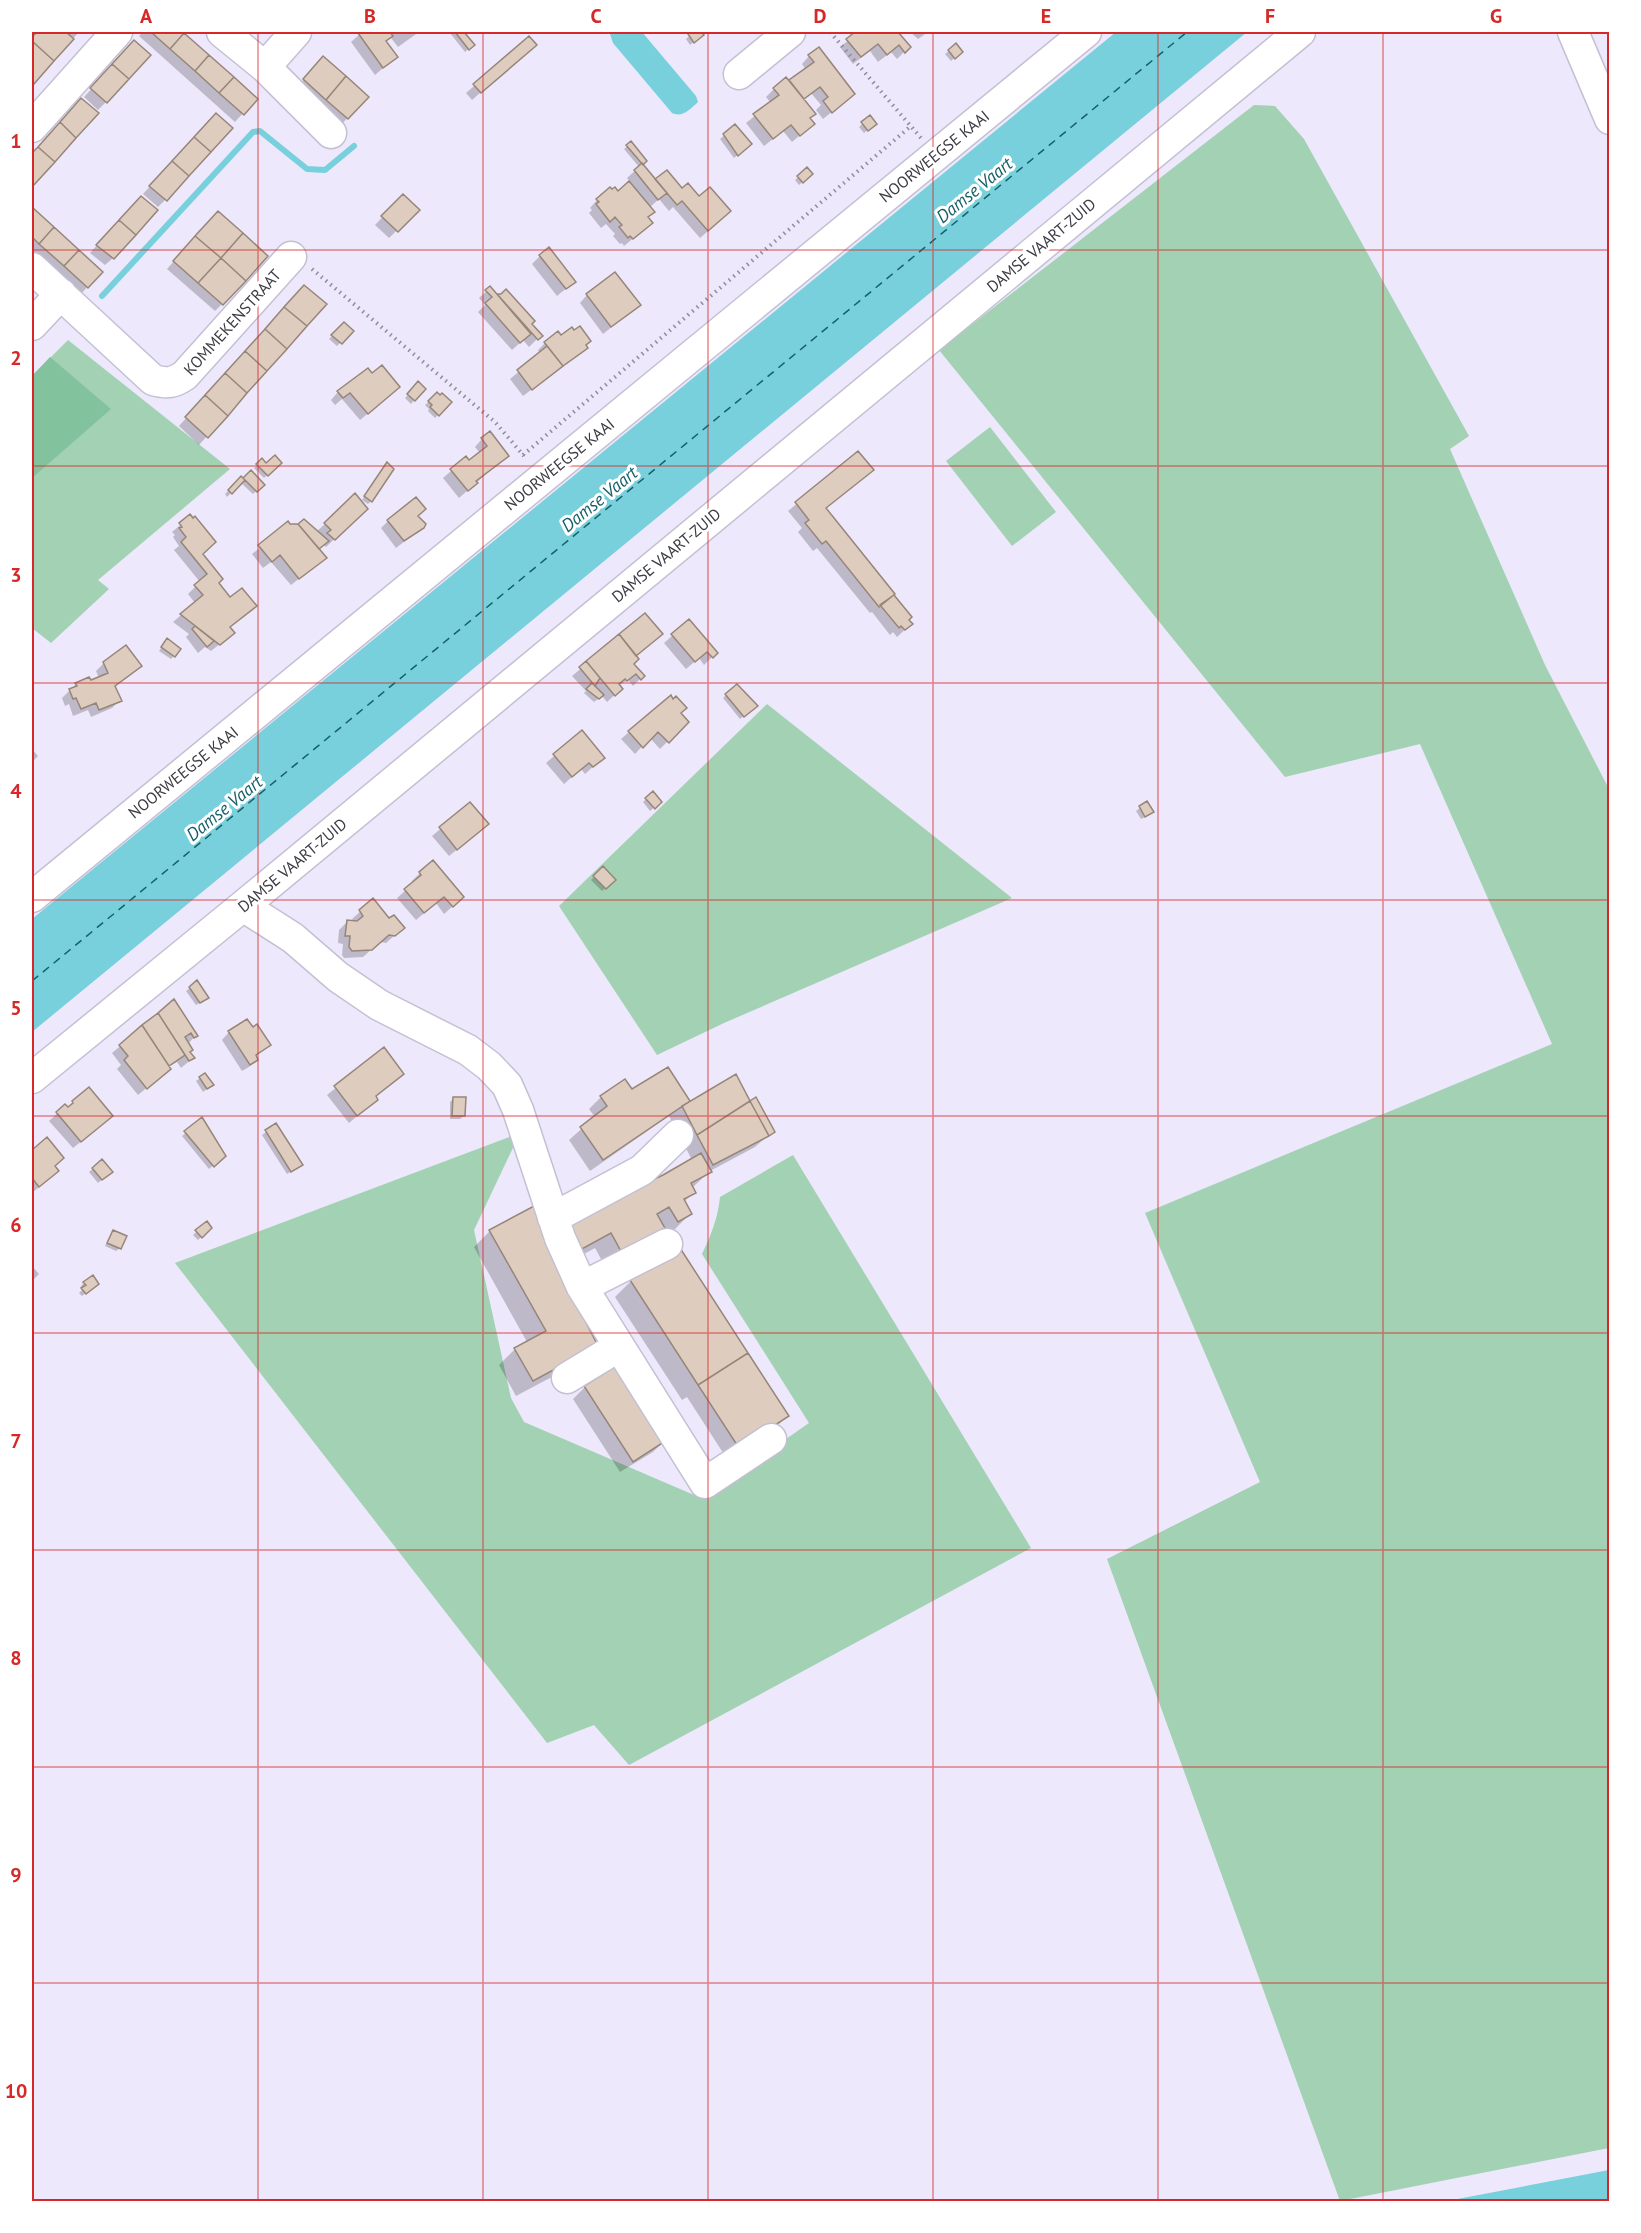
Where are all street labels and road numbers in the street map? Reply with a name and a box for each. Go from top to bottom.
street label: NOORWEEGSE KAAI [875,106,993,206]
street label: DAMSE VAART-ZUID [982,194,1100,296]
street label: KOMMEKENSTRAAT [179,265,285,379]
street label: NOORWEEGSE KAAI [500,414,618,514]
street label: DAMSE VAART-ZUID [607,504,725,606]
street label: NOORWEEGSE KAAI [124,722,242,822]
street label: DAMSE VAART-ZUID [233,814,351,916]

